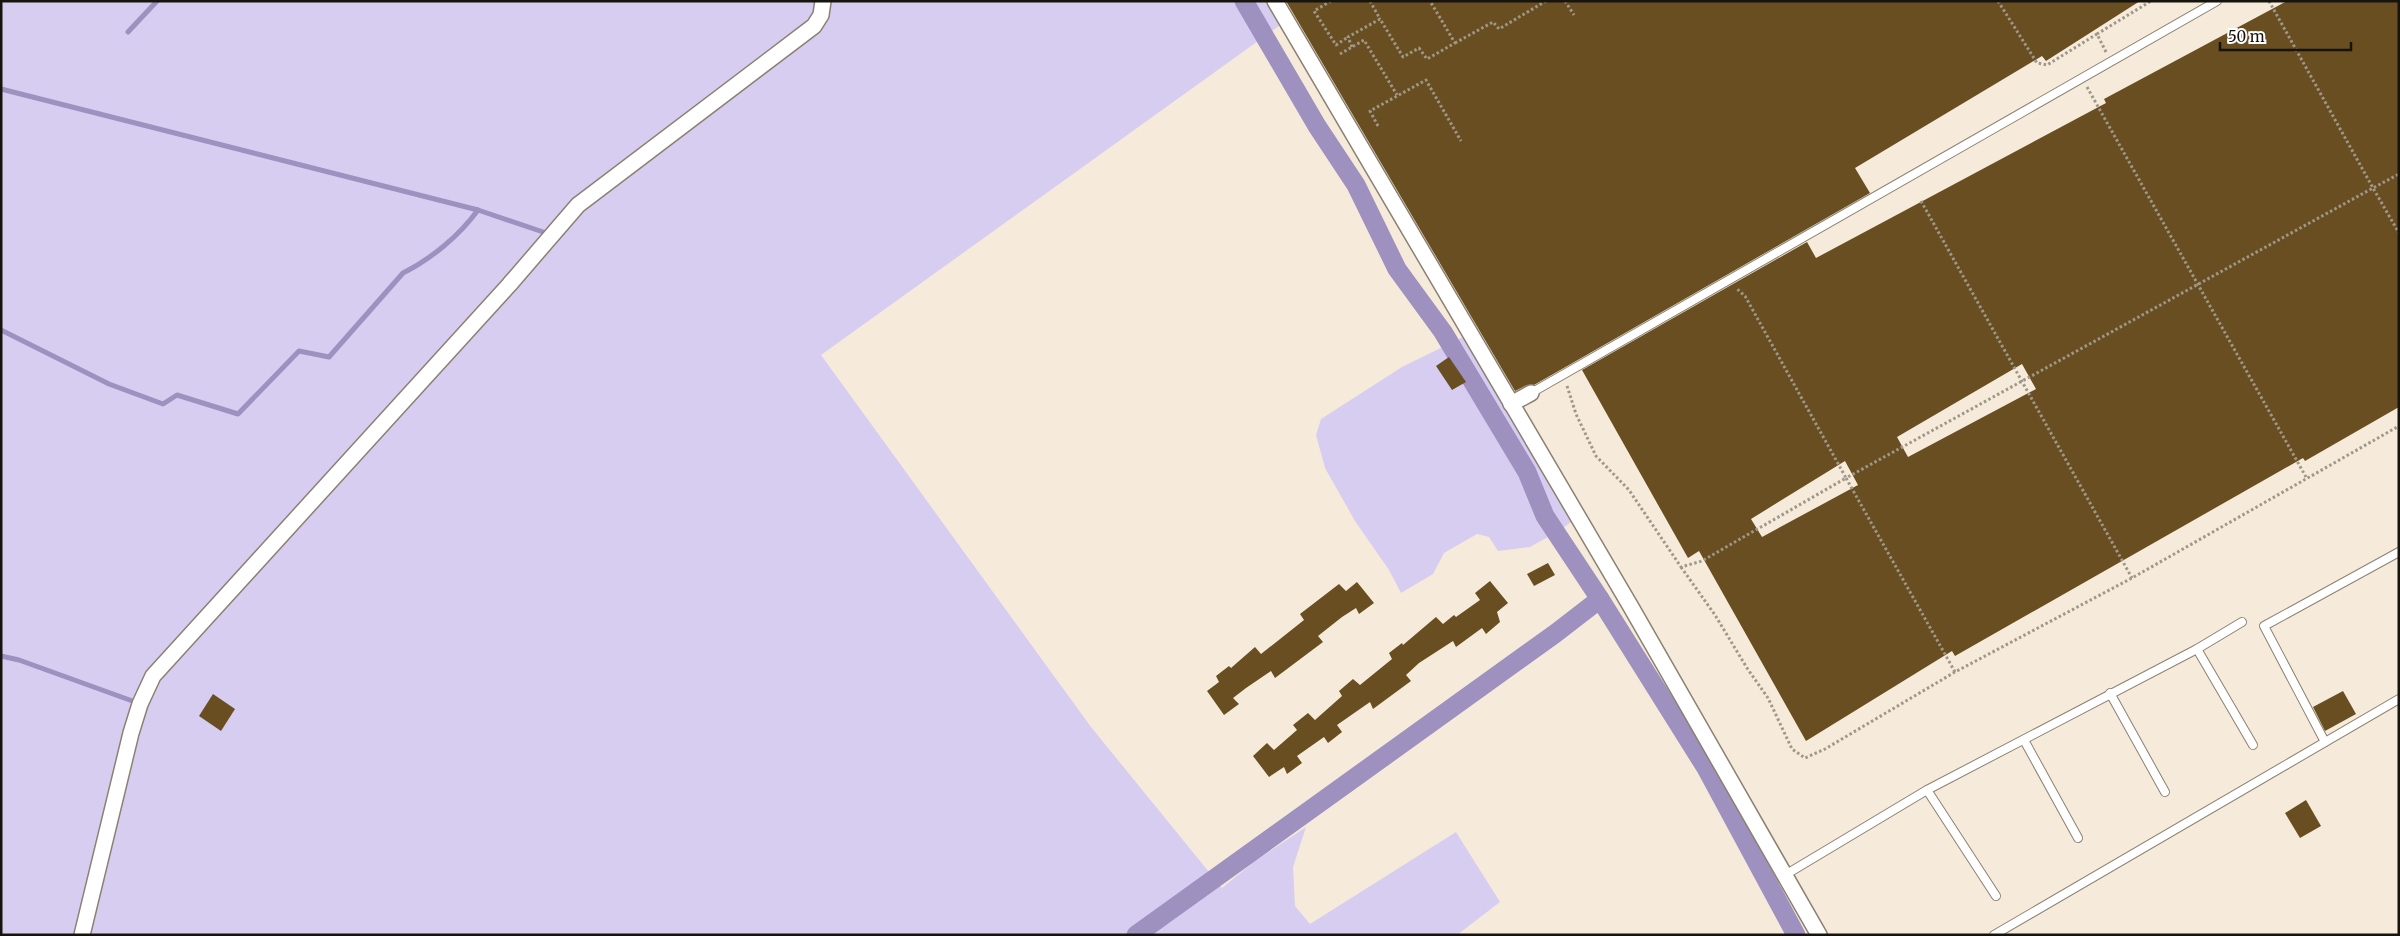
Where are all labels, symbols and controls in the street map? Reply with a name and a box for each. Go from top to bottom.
scale bar [2220,20,2351,52]
text: 50 m [2228,27,2265,46]

